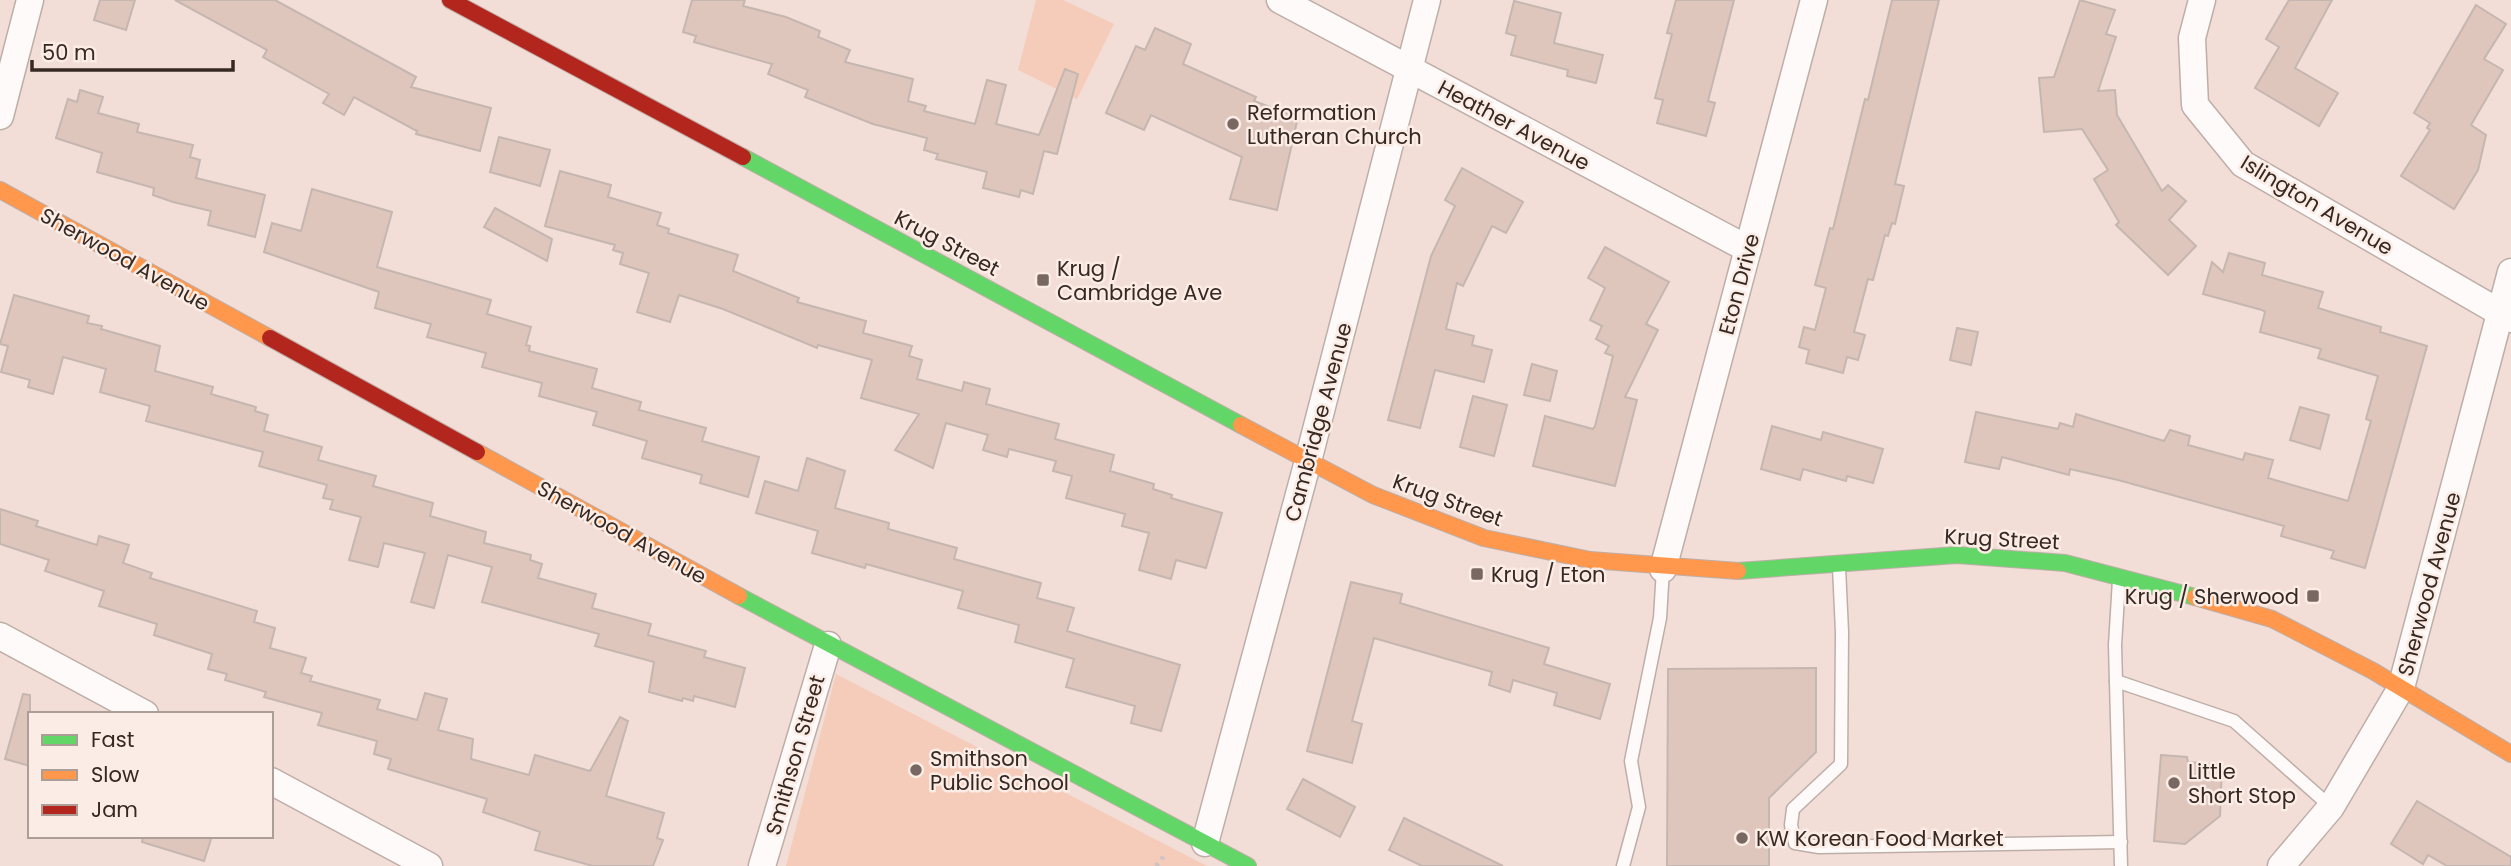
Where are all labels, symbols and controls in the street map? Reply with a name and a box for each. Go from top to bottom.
scale bar [32,28,233,72]
text: 50 m [42,38,96,67]
street label: Heather Avenue [1433,73,1595,177]
place label: Reformation Lutheran Church [1247,98,1422,151]
marker: Reformation Lutheran Church [1225,116,1241,132]
street label: Islington Avenue [2235,148,2399,262]
street label: Sherwood Avenue [35,200,215,318]
street label: Krug Street [889,203,1005,283]
street label: Eton Drive [1712,230,1766,338]
place label: Krug / Cambridge Ave [1057,254,1222,307]
marker: Krug / Cambridge Ave [1035,272,1051,288]
street label: Cambridge Avenue [1277,319,1359,525]
street label: Krug Street [1389,467,1507,533]
street label: Sherwood Avenue [532,473,712,591]
street label: Sherwood Avenue [2390,489,2468,679]
street label: Krug Street [1944,522,2060,556]
place label: Krug / Eton [1491,560,1606,589]
marker: Krug / Eton [1469,566,1485,582]
place label: Krug / Sherwood [2125,582,2299,611]
marker: Krug / Sherwood [2305,588,2321,604]
street label: Smithson Street [758,672,832,838]
legend [28,712,273,838]
text: Fast [91,725,134,754]
place label: Smithson Public School [930,744,1069,797]
place label: Little Short Stop [2188,757,2296,810]
text: Slow [91,760,139,789]
marker: Smithson Public School [908,762,924,778]
marker: Little Short Stop [2166,775,2182,791]
text: Jam [91,795,138,824]
place label: KW Korean Food Market [1756,824,2004,853]
marker: KW Korean Food Market [1734,830,1750,846]

